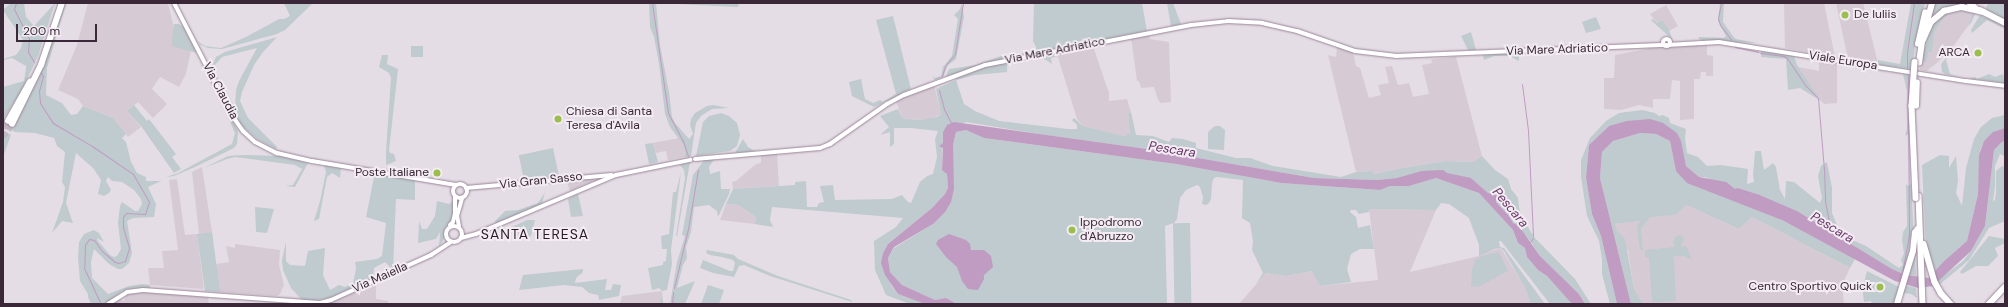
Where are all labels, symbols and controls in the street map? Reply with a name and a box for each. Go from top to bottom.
place label: De Iuliis [1854,8,1896,22]
marker: De Iuliis [1839,9,1851,21]
scale bar [18,16,99,42]
text: 200 m [23,23,60,39]
street label: Via Mare Adriatico [1004,34,1106,68]
street label: Via Mare Adriatico [1506,41,1608,59]
place label: ARCA [1939,46,1970,60]
street label: Viale Europa [1808,48,1878,74]
marker: ARCA [1973,48,1983,58]
street label: Via Claudia [199,60,241,122]
place label: Chiesa di Santa Teresa d'Avila [566,105,652,133]
marker: Chiesa di Santa Teresa d'Avila [553,114,563,124]
water label: Pescara [1147,139,1197,161]
place label: Poste Italiane [355,166,429,180]
marker: Poste Italiane [432,168,442,178]
street label: Via Gran Sasso [499,169,583,193]
water label: Pescara [1489,185,1531,231]
water label: Pescara [1808,209,1856,247]
place label: Ippodromo d'Abruzzo [1080,216,1142,244]
marker: Ippodromo d'Abruzzo [1067,225,1077,235]
district label: SANTA TERESA [481,226,589,242]
street label: Via Maiella [350,259,410,297]
place label: Centro Sportivo Quick [1749,280,1872,294]
marker: Centro Sportivo Quick [1875,282,1885,292]

